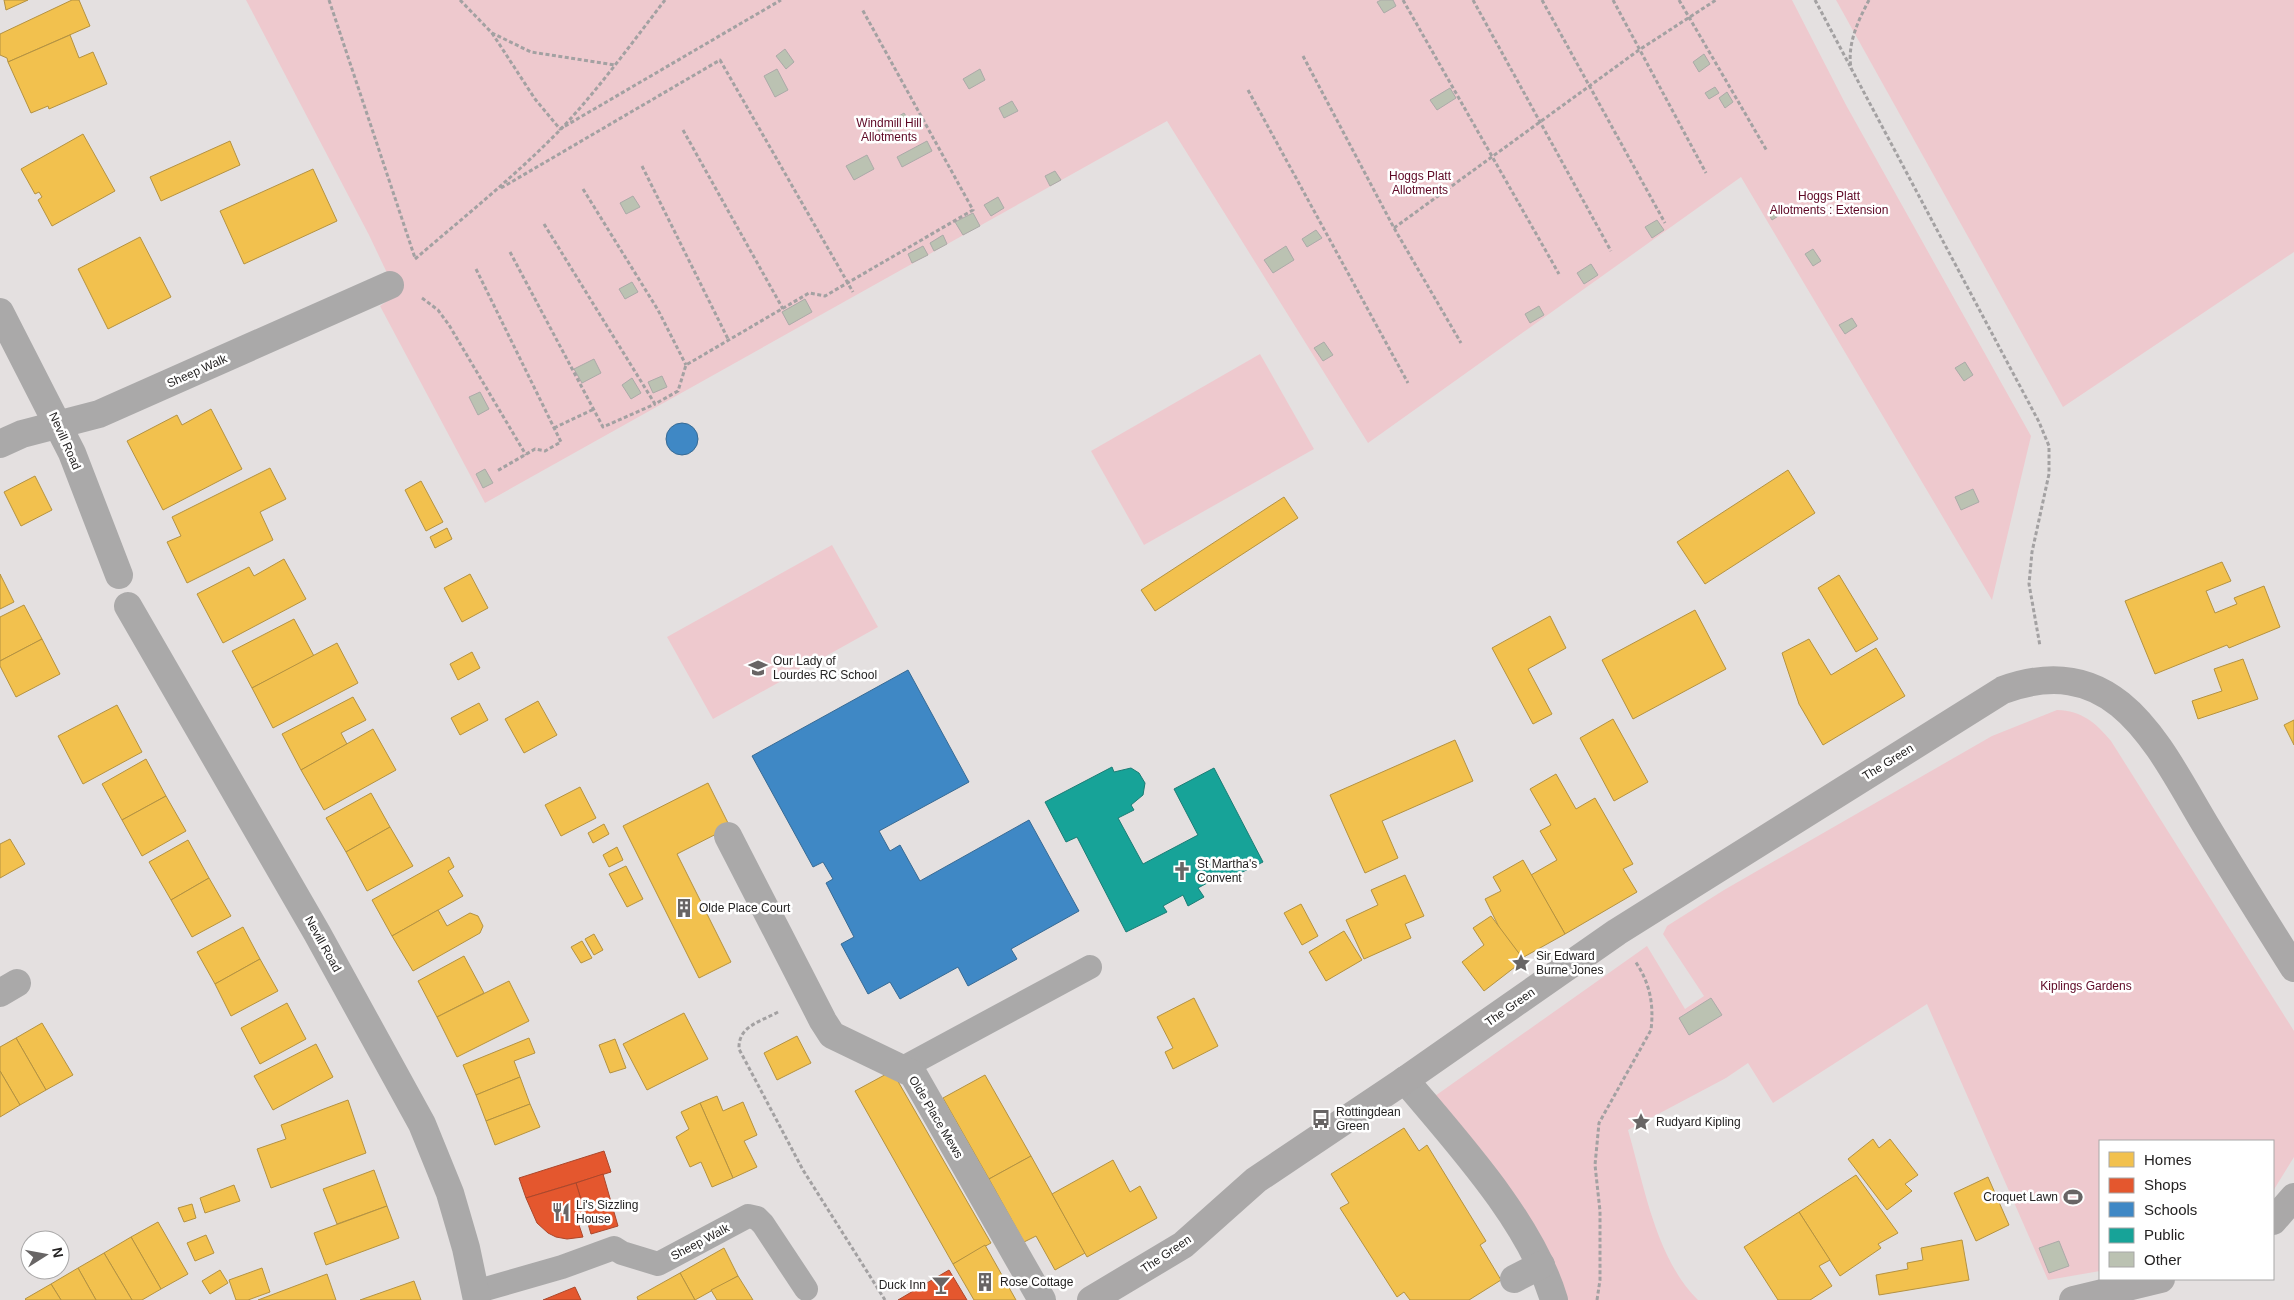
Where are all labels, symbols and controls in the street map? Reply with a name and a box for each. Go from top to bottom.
park label: Windmill Hill Allotments [856,116,922,144]
park label: Hoggs Platt Allotments [1389,169,1452,197]
park label: Hoggs Platt Allotments : Extension [1770,189,1888,217]
street label: Sheep Walk [165,351,230,390]
street label: Nevill Road [46,410,84,472]
place label: Our Lady of Lourdes RC School [773,654,877,682]
school or university icon: Our Lady of Lourdes RC School [747,657,769,679]
street label: The Green [1860,741,1916,783]
place label: St Martha's Convent [1197,857,1257,885]
church icon: St Martha's Convent [1171,860,1193,882]
building icon: Olde Place Court [673,897,695,919]
place label: Olde Place Court [699,901,791,915]
street label: Nevill Road [302,914,344,974]
place label: Sir Edward Burne Jones [1536,949,1603,977]
place icon: Sir Edward Burne Jones [1510,952,1532,974]
park label: Kiplings Gardens [2040,979,2132,993]
street label: The Green [1482,985,1538,1029]
street label: Olde Place Mews [906,1073,966,1161]
place label: Rottingdean Green [1336,1105,1401,1133]
bus stop icon: Rottingdean Green [1310,1108,1332,1130]
place icon: Rudyard Kipling [1630,1111,1652,1133]
place label: Rudyard Kipling [1656,1115,1741,1129]
legend [2099,1140,2274,1280]
text: Homes [2144,1151,2192,1168]
text: Shops [2144,1176,2187,1193]
sports icon: Croquet Lawn [2062,1186,2084,1208]
place label: Croquet Lawn [1983,1190,2058,1204]
place label: Li's Sizzling House [576,1198,638,1226]
restaurant icon: Li's Sizzling House [550,1201,572,1223]
text: Schools [2144,1201,2197,1218]
street label: Sheep Walk [668,1220,733,1263]
text: Public [2144,1226,2185,1243]
north arrow [20,1230,70,1280]
street label: The Green [1138,1232,1194,1276]
text: N [49,1246,67,1259]
text: Other [2144,1251,2182,1268]
building icon: Rose Cottage [974,1271,996,1293]
bar icon: Duck Inn [930,1274,952,1296]
place label: Rose Cottage [1000,1275,1074,1289]
place label: Duck Inn [879,1278,926,1292]

